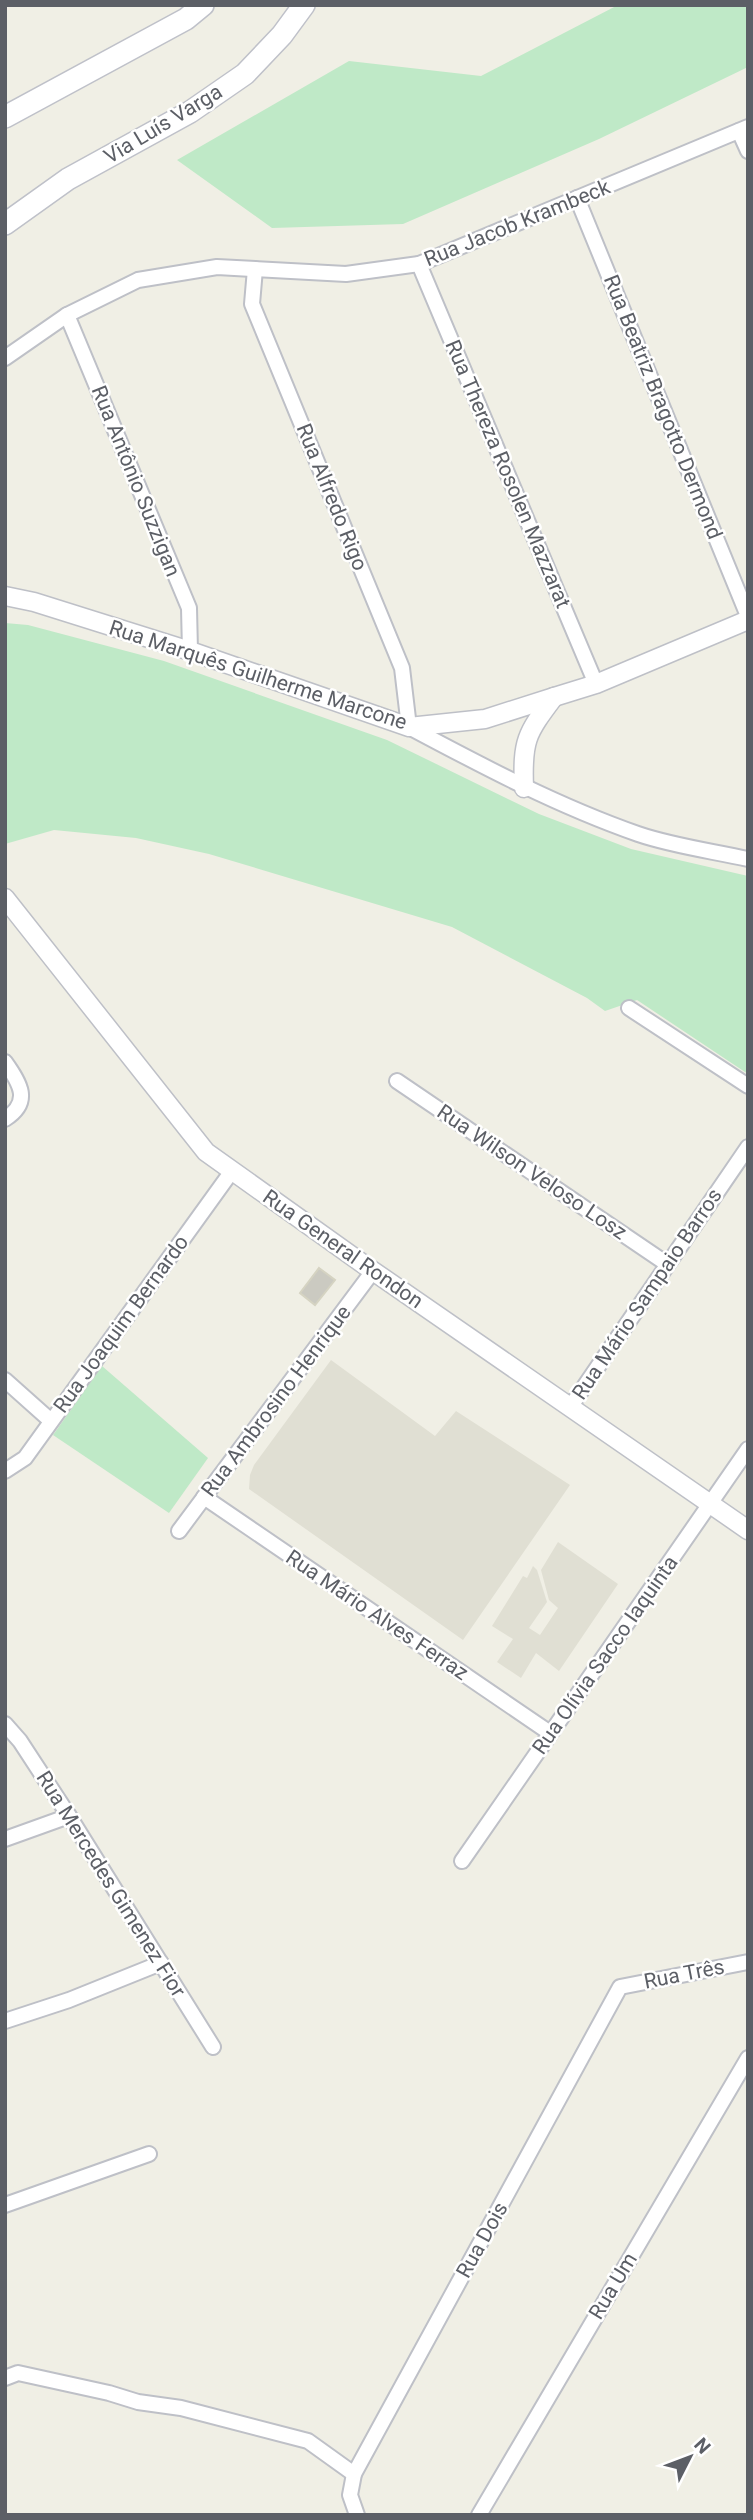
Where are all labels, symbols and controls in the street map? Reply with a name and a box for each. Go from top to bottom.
street label: Via Luís Varga [100,79,226,169]
street label: Rua Jacob Krambeck [421,175,614,271]
street label: Rua Beatriz Bragotto Dermond [599,271,727,543]
street label: Rua Thereza Rosolen Mazzarat [441,336,576,612]
street label: Rua Antônio Suzzigan [87,382,185,580]
street label: Rua Alfredo Rigo [292,420,372,574]
street label: Rua Marquês Guilherme Marcone [106,615,410,735]
street label: Rua Wilson Veloso Losz [433,1100,631,1244]
street label: Rua Mário Sampaio Barros [567,1184,727,1404]
street label: Rua General Rondon [258,1185,428,1313]
street label: Rua Joaquim Bernardo [49,1231,193,1417]
street label: Rua Ambrosino Henrique [196,1301,356,1501]
street label: Rua Mário Alves Ferraz [281,1545,473,1685]
street label: Rua Olívia Sacco Iaquinta [527,1551,683,1759]
street label: Rua Mercedes Gimenez Fior [31,1767,191,2001]
street label: Rua Três [642,1954,726,1994]
street label: Rua Dois [451,2198,513,2282]
street label: Rua Um [584,2248,642,2324]
north arrow [655,2422,725,2492]
text: N [689,2433,715,2459]

